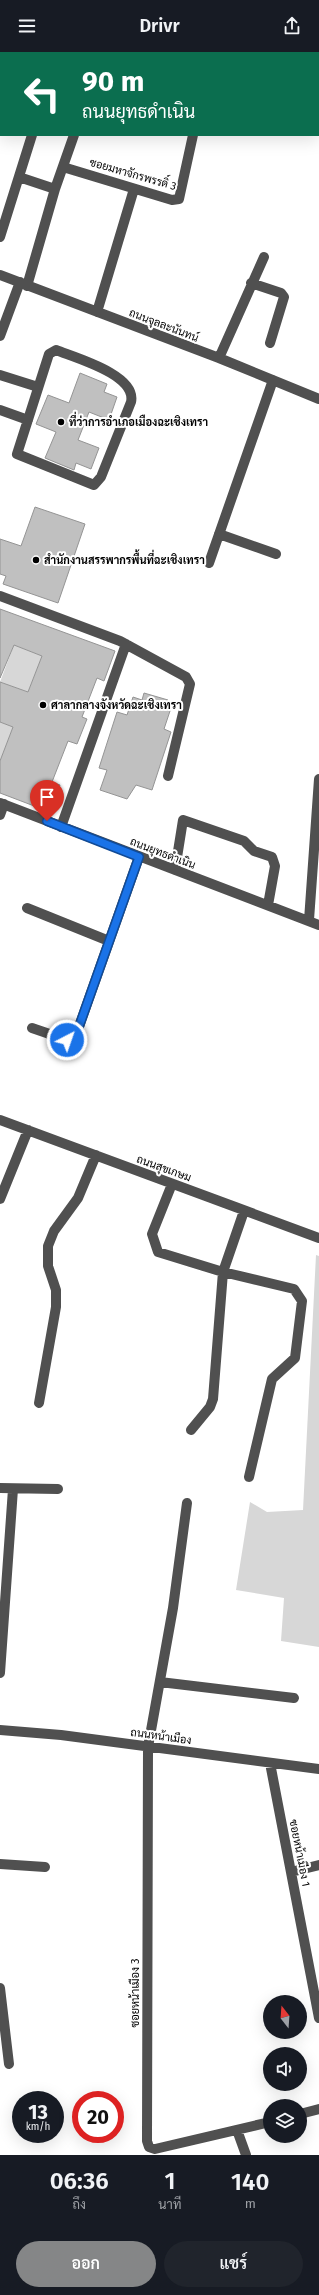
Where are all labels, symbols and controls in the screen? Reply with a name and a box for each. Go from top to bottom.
icon: menu [16,15,38,37]
text: Drivr [139,15,180,37]
icon: share [281,15,303,37]
text: 90 m [82,65,144,98]
icon: left [16,68,68,120]
text: ถนนยุทธดำเนิน [82,101,195,123]
street label: ซอยมหาจักรพรรดิ์ 3 [88,151,179,193]
street label: ถนนจุลละนันทน์ [127,304,201,347]
place label: ที่ว่าการอำเภอเมืองฉะเชิงเทรา [69,411,208,429]
marker: ที่ว่าการอำเภอเมืองฉะเชิงเทรา [56,417,66,427]
place label: สำนักงานสรรพากรพื้นที่ฉะเชิงเทรา [44,549,205,567]
marker: สำนักงานสรรพากรพื้นที่ฉะเชิงเทรา [31,555,41,565]
place label: ศาลากลางจังหวัดฉะเชิงเทรา [51,698,182,712]
marker: ศาลากลางจังหวัดฉะเชิงเทรา [38,700,48,710]
pin [30,780,64,821]
icon: arrive [36,786,58,808]
street label: ถนนยุทธดำเนิน [127,834,198,874]
position arrow [46,1019,88,1061]
street label: ถนนสุขเกษม [134,1153,193,1186]
street label: ถนนหน้าเมือง [130,1725,192,1747]
street label: ซอยหน้าเมือง 1 [287,1818,313,1888]
street label: ซอยหน้าเมือง 3 [128,1959,142,2027]
north arrow [263,1995,307,2039]
map controls [263,1995,307,2143]
button: sound [263,2047,307,2091]
speed limit sign: 20 [72,2091,124,2143]
button: layers [263,2099,307,2143]
text: 13 [28,2100,48,2124]
text: km/h [26,2121,50,2133]
text: 06:36 [50,2167,109,2195]
text: 1 [164,2167,175,2195]
text: 140 [231,2168,269,2196]
text: m [245,2196,256,2211]
text: ถึง [72,2197,86,2212]
text: นาที [158,2197,181,2212]
button: ออก [16,2241,156,2287]
button: แชร์ [164,2241,303,2287]

